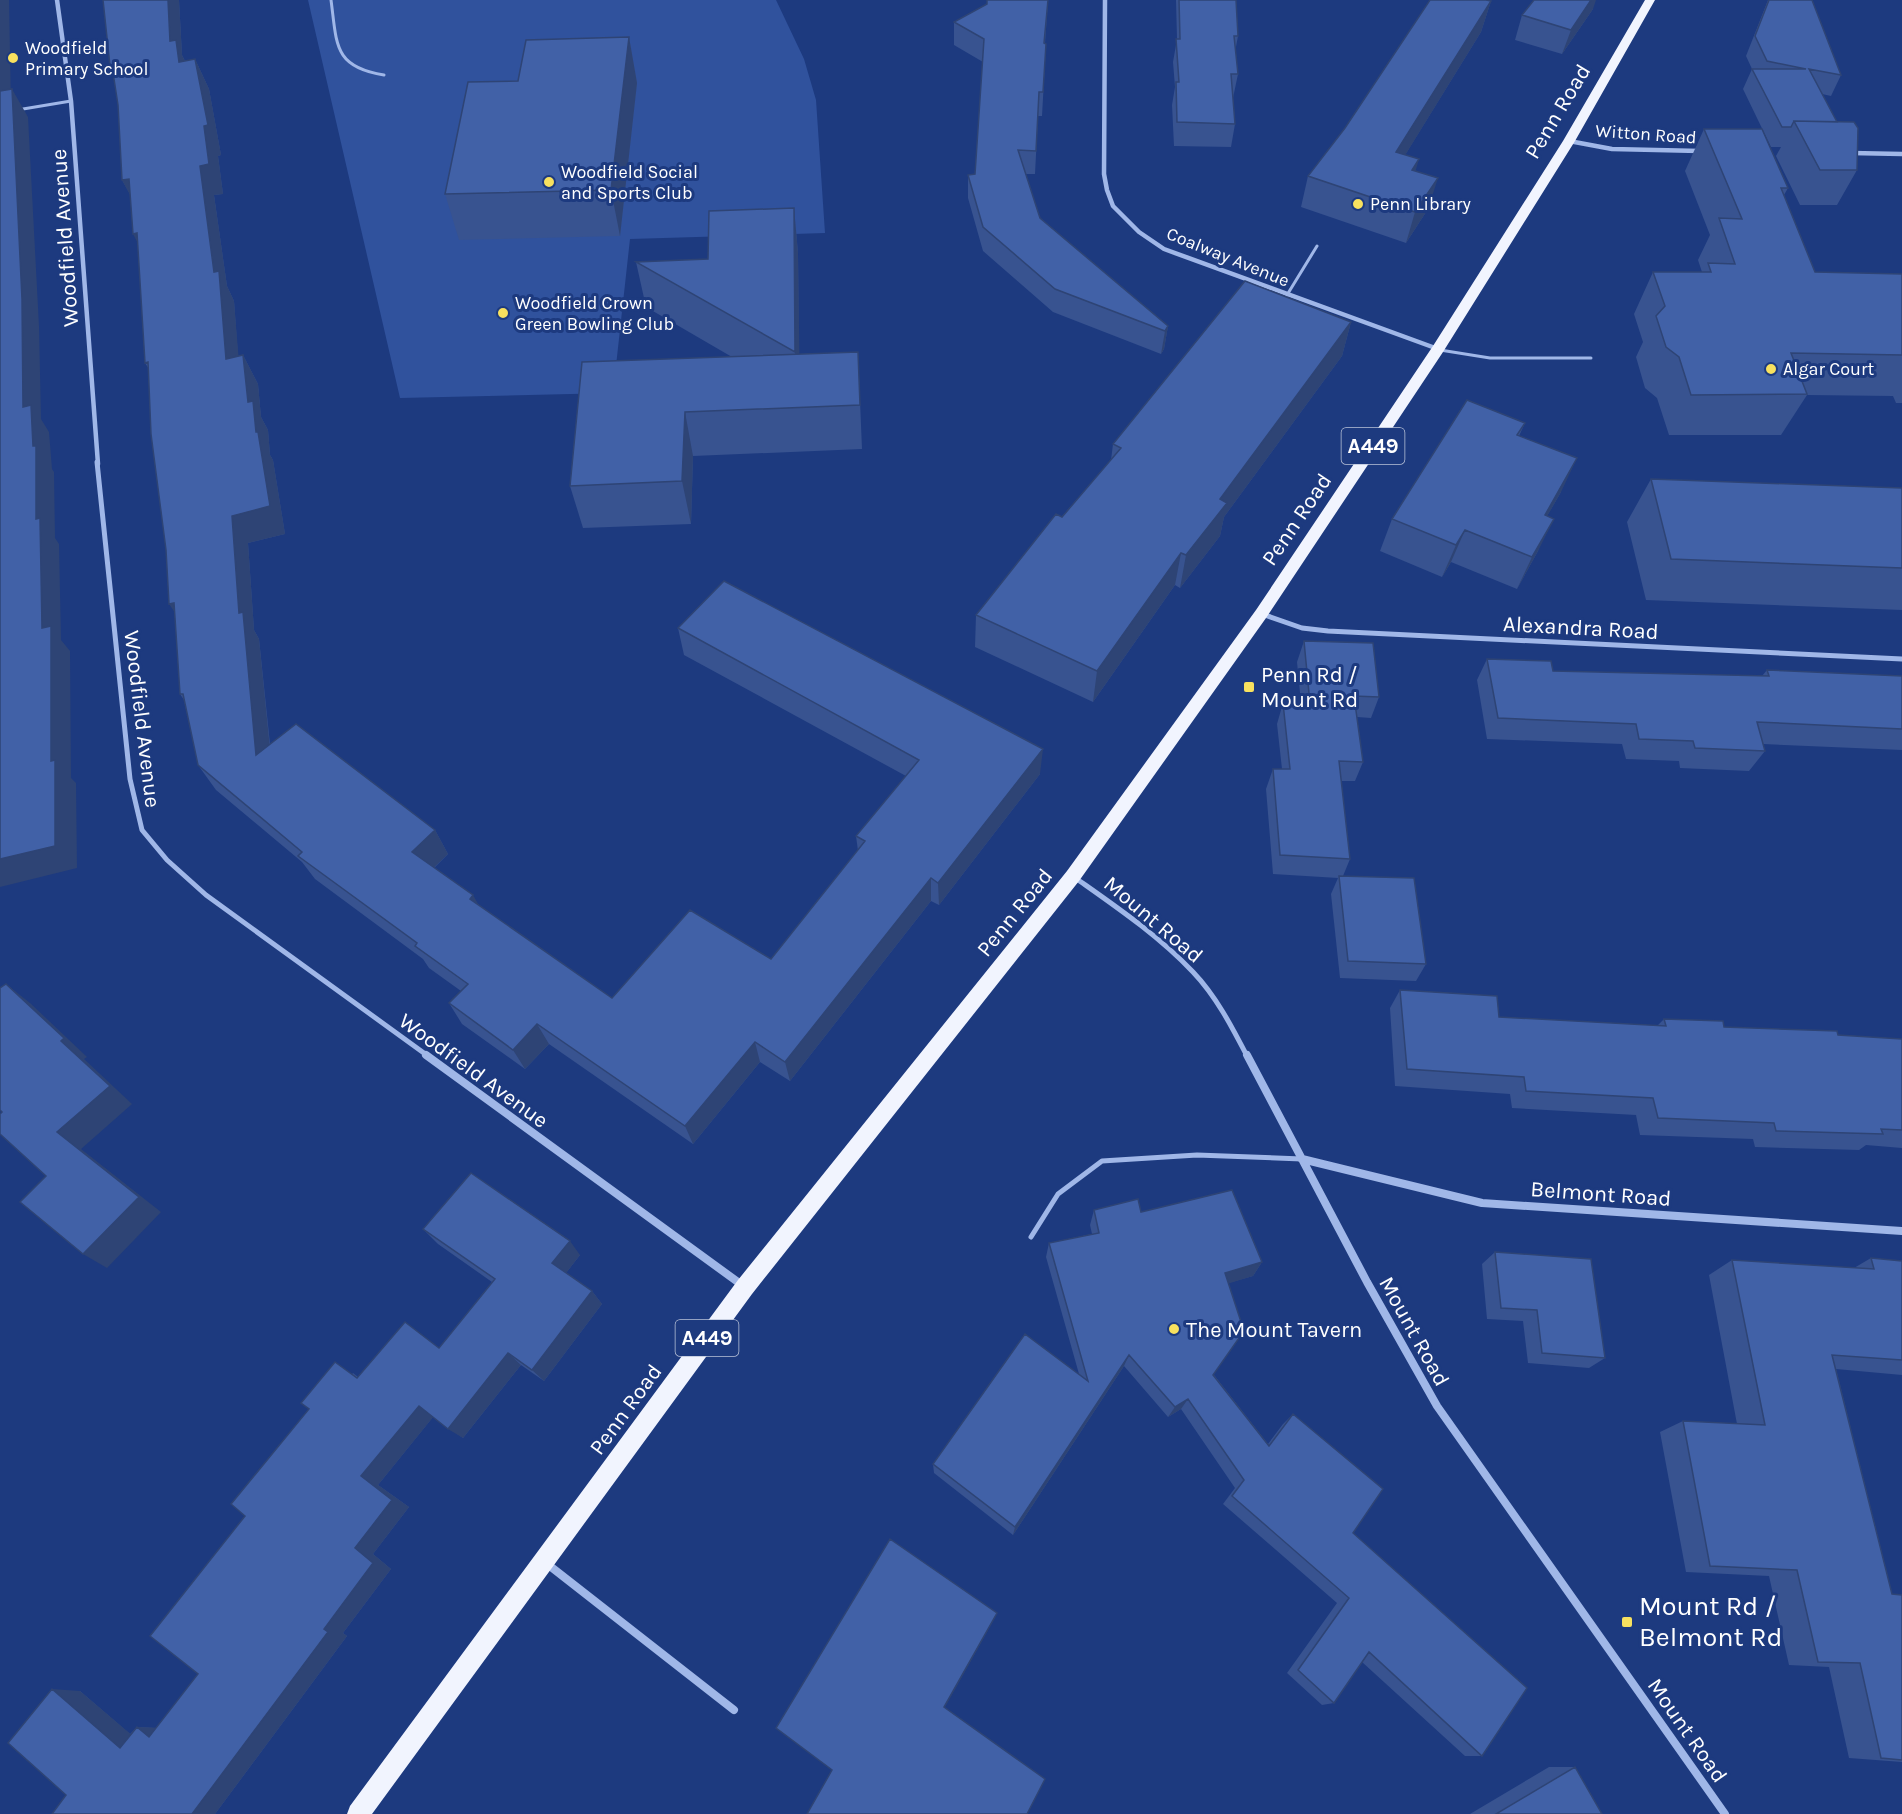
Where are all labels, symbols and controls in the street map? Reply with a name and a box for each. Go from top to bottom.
place label: Woodfield Primary School [25,37,149,80]
marker: Woodfield Primary School [6,51,20,65]
street label: Penn Road [1519,59,1596,164]
street label: Witton Road [1595,119,1697,149]
street label: Woodfield Avenue [46,148,84,328]
place label: Woodfield Social and Sports Club [561,161,698,204]
marker: Woodfield Social and Sports Club [542,175,556,189]
place label: Penn Library [1370,193,1472,215]
marker: Penn Library [1351,197,1365,211]
street label: Coalway Avenue [1163,222,1293,292]
place label: Woodfield Crown Green Bowling Club [515,292,674,335]
marker: Woodfield Crown Green Bowling Club [496,306,510,320]
place label: Algar Court [1783,358,1875,380]
marker: Algar Court [1764,362,1778,376]
road number: A449 [1342,428,1404,464]
street label: Penn Road [1256,468,1337,571]
street label: Alexandra Road [1503,611,1659,645]
street label: Woodfield Avenue [118,629,166,809]
place label: Penn Rd / Mount Rd [1261,662,1358,713]
marker: Penn Rd / Mount Rd [1242,680,1256,694]
street label: Penn Road [971,863,1058,962]
street label: Mount Road [1098,871,1208,969]
street label: Woodfield Avenue [394,1008,553,1134]
street label: Belmont Road [1530,1176,1672,1212]
street label: Mount Road [1373,1272,1455,1391]
place label: The Mount Tavern [1186,1317,1362,1343]
road number: A449 [676,1320,738,1356]
marker: The Mount Tavern [1167,1322,1181,1336]
street label: Penn Road [584,1359,667,1460]
place label: Mount Rd / Belmont Rd [1639,1590,1783,1653]
marker: Mount Rd / Belmont Rd [1620,1615,1634,1629]
street label: Mount Road [1642,1673,1733,1788]

